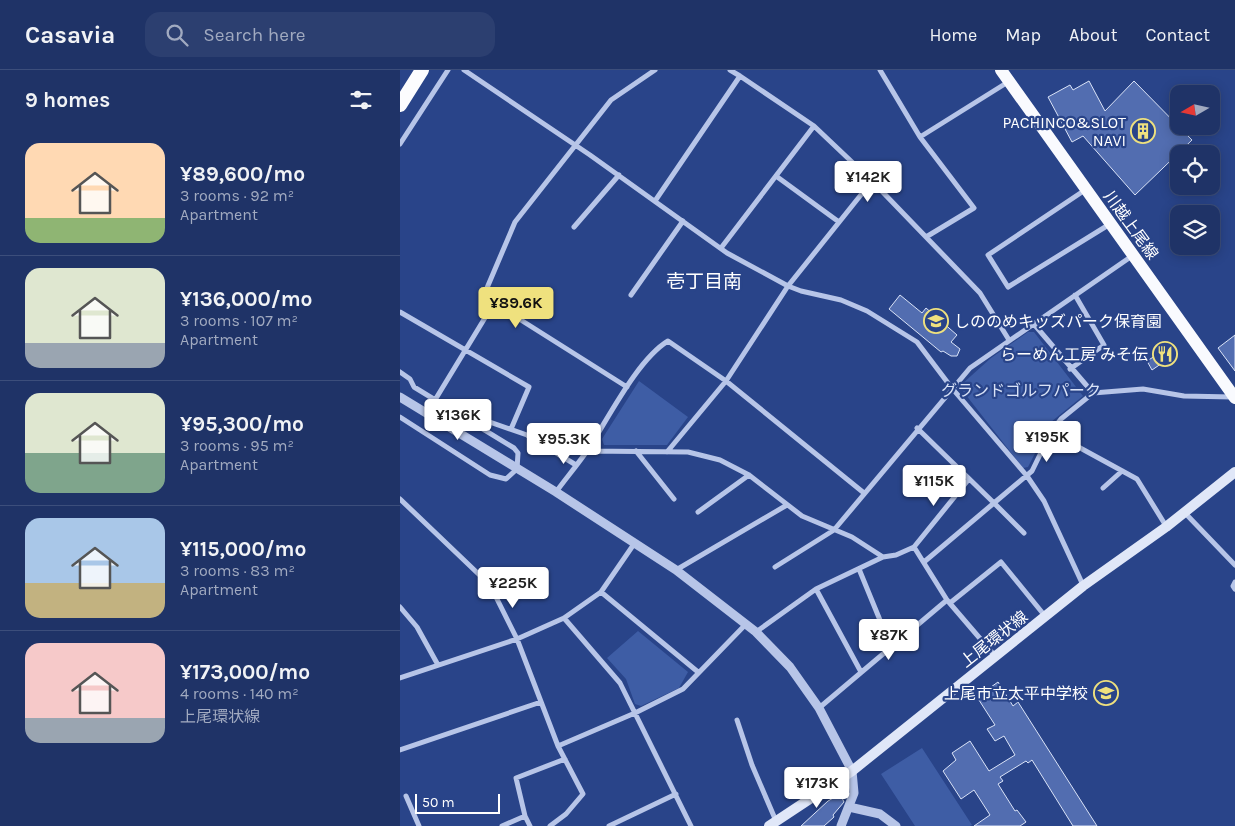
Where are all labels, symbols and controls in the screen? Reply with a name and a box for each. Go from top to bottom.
search box [145,12,495,57]
text: Casavia [25,21,115,49]
icon: search [163,21,191,49]
text: Search here [203,24,306,46]
text: Home [929,24,977,46]
text: Map [1005,24,1041,46]
text: About [1069,24,1118,46]
text: Contact [1146,24,1210,46]
north arrow [1170,85,1220,135]
map controls [1170,85,1220,255]
icon: filters [347,86,375,114]
text: 9 homes [25,88,110,112]
place label: PACHINCO&SLOT NAVI [1002,113,1126,150]
building icon: PACHINCO&SLOT NAVI [1130,118,1156,144]
button: locate [1170,145,1220,195]
pin: ¥142K [833,160,903,203]
text: ¥89,600/mo [180,162,305,186]
icon: home [65,163,125,223]
text: ¥142K [846,167,890,186]
text: 3 rooms · 92 m² [180,186,294,205]
street label: 川越上尾線 [1100,187,1162,263]
text: Apartment [180,205,258,224]
button: layers [1170,205,1220,255]
district label: 壱丁目南 [666,271,742,293]
pin: ¥89.6K [475,286,557,329]
text: ¥136,000/mo [180,287,313,311]
icon: home [65,288,125,348]
text: ¥89.6K [489,293,543,312]
school or university icon: しののめキッズパーク保育園 [923,308,949,334]
text: 3 rooms · 107 m² [180,311,298,330]
place label: しののめキッズパーク保育園 [954,312,1162,331]
text: Apartment [180,330,258,349]
restaurant icon: らーめん工房 みそ伝 [1152,341,1178,367]
place label: らーめん工房 みそ伝 [1000,345,1148,364]
park label: グランドゴルフパーク [941,381,1101,400]
pin: ¥136K [423,398,493,441]
text: ¥136K [435,405,481,424]
text: ¥95,300/mo [180,412,304,436]
icon: home [65,413,125,473]
pin: ¥195K [1012,420,1082,463]
pin: ¥95.3K [523,422,605,465]
text: ¥195K [1025,427,1069,446]
text: ¥95.3K [538,429,590,448]
text: 3 rooms · 95 m² [180,436,294,455]
text: Apartment [180,455,258,474]
pin: ¥115K [899,464,969,507]
text: ¥115K [914,471,954,490]
text: ¥115,000/mo [180,537,306,561]
icon: home [65,538,125,598]
text: 3 rooms · 83 m² [180,561,295,580]
pin: ¥225K [478,566,548,609]
text: ¥225K [489,573,537,592]
text: Apartment [180,580,258,599]
street label: 上尾環状線 [957,607,1031,671]
pin: ¥87K [859,618,919,661]
text: ¥87K [870,625,908,644]
text: ¥173,000/mo [180,660,310,684]
icon: home [65,663,125,723]
school or university icon: 上尾市立太平中学校 [1093,680,1119,706]
text: 4 rooms · 140 m² [180,684,299,703]
place label: 上尾市立太平中学校 [944,684,1088,703]
text: 上尾環状線 [180,707,260,726]
pin: ¥173K [782,766,852,809]
text: ¥173K [795,773,839,792]
scale bar [415,791,500,814]
text: 50 m [422,794,455,811]

